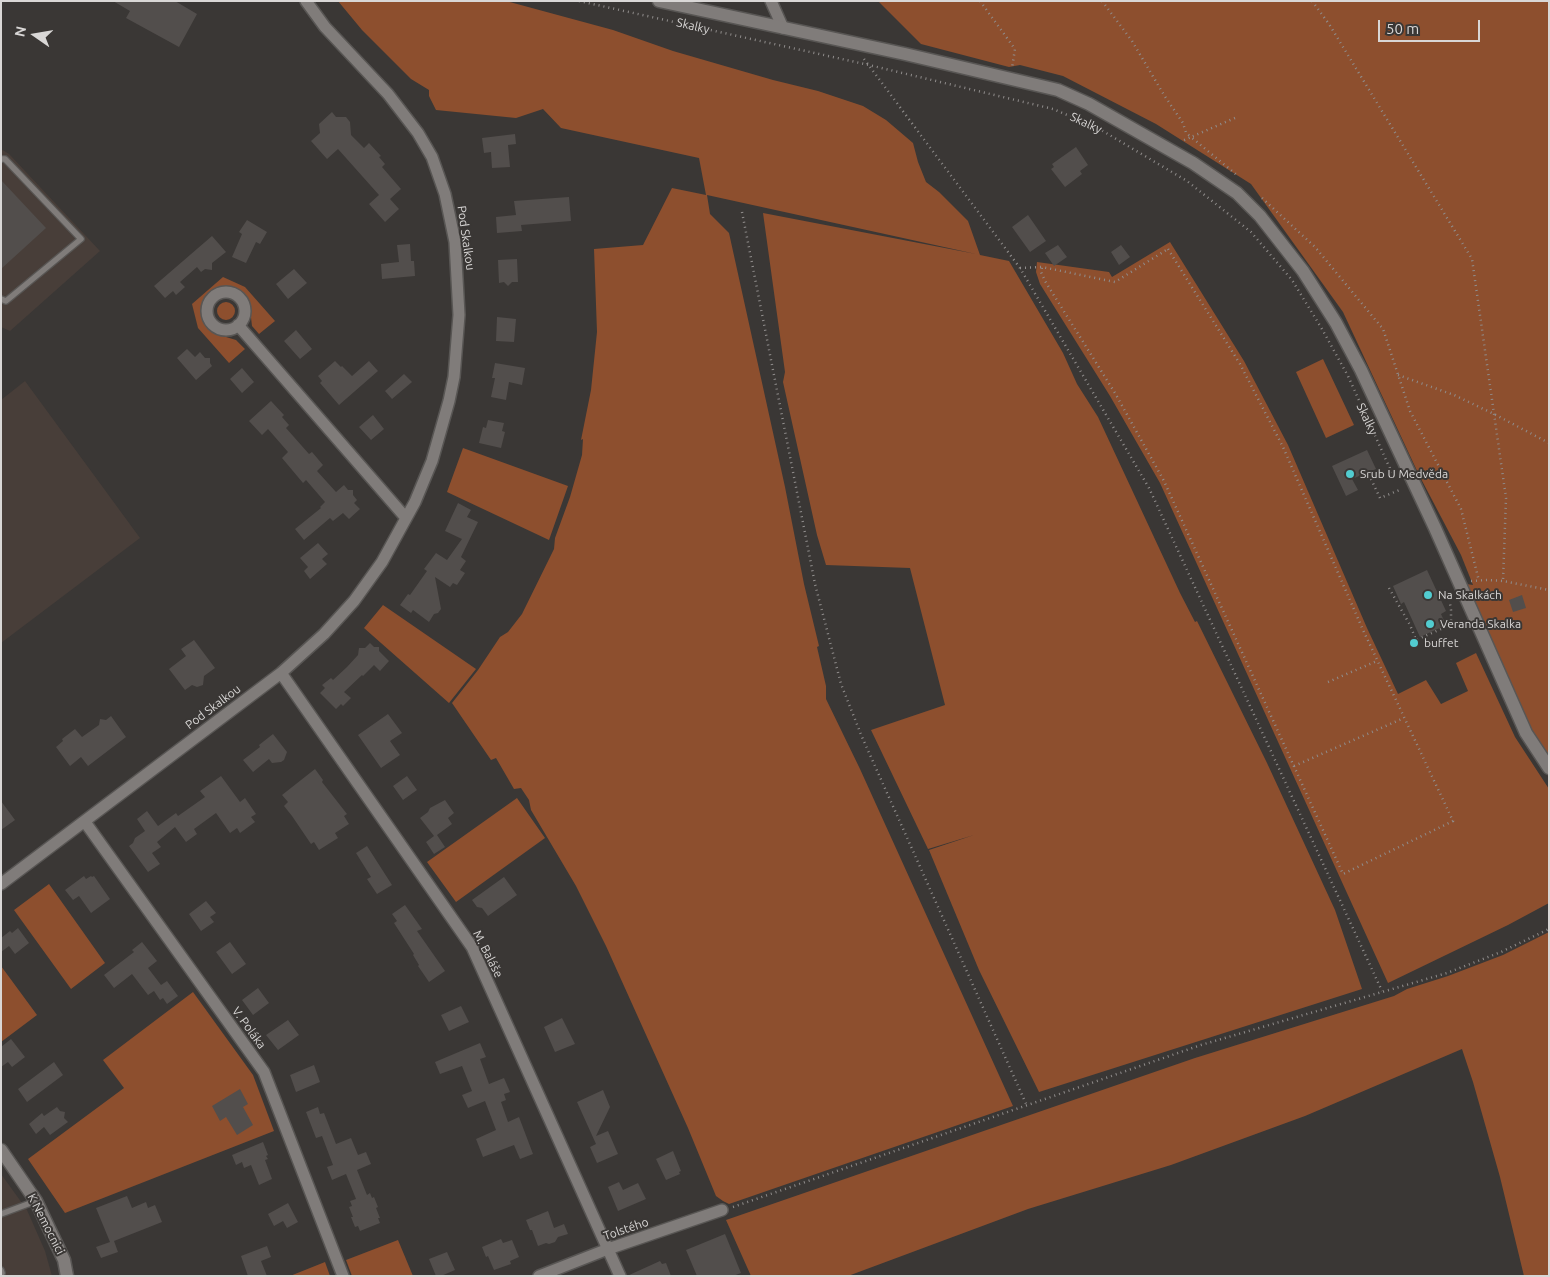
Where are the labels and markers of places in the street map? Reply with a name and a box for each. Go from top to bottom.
place label: Srub U Medvěda [1360,467,1448,481]
marker: Srub U Medvěda [1344,468,1356,480]
place label: Na Skalkách [1438,588,1502,602]
marker: Na Skalkách [1422,589,1434,601]
place label: Veranda Skalka [1440,617,1521,631]
marker: Veranda Skalka [1424,618,1436,630]
place label: buffet [1424,636,1458,650]
marker: buffet [1408,637,1420,649]

